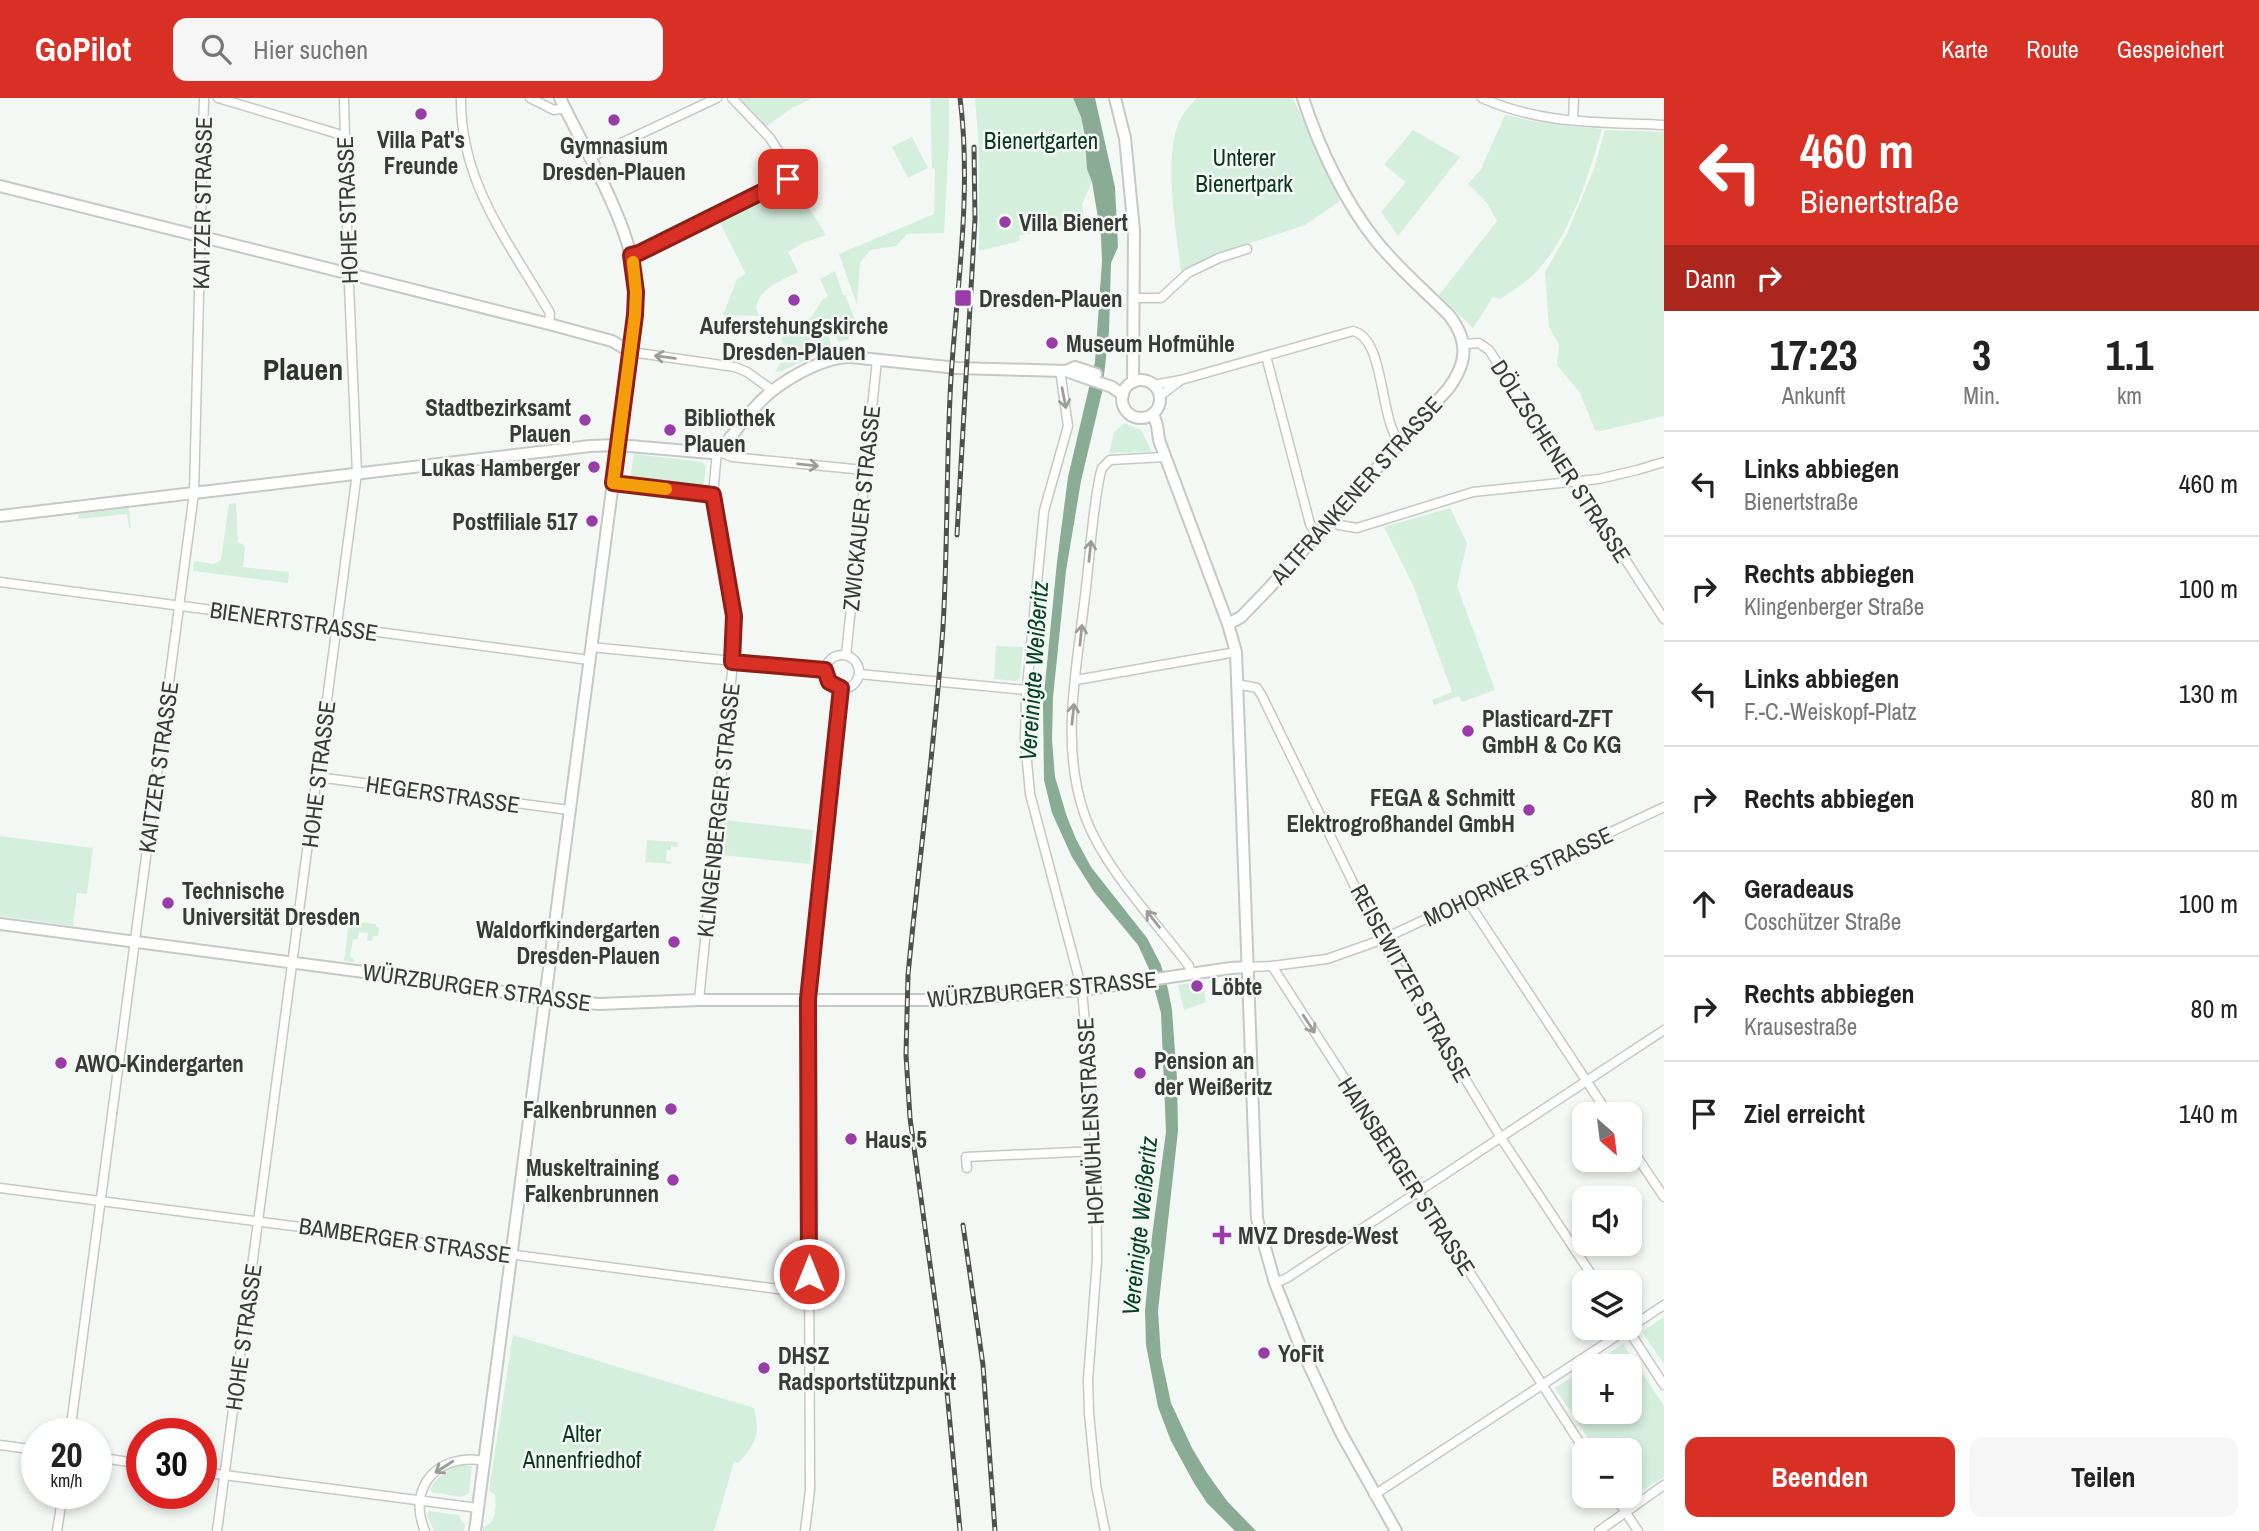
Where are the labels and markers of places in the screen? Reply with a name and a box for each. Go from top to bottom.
marker: Villa Pat's Freunde [413,106,429,122]
marker: Gymnasium Dresden-Plauen [606,112,622,128]
place label: Villa Pat's Freunde [377,124,465,181]
place label: Gymnasium Dresden-Plauen [542,130,686,187]
pin [758,149,818,209]
place label: Villa Bienert [1019,207,1128,238]
marker: Villa Bienert [997,214,1013,230]
place label: Dresden-Plauen [979,283,1123,314]
marker: Dresden-Plauen [953,288,973,308]
marker: Auferstehungskirche Dresden-Plauen [786,292,802,308]
place label: Auferstehungskirche Dresden-Plauen [700,310,888,367]
place label: Museum Hofmühle [1066,328,1235,359]
marker: Museum Hofmühle [1044,335,1060,351]
place label: Stadtbezirksamt Plauen [425,392,571,449]
place label: Bibliothek Plauen [684,402,776,459]
marker: Stadtbezirksamt Plauen [577,412,593,428]
marker: Bibliothek Plauen [662,422,678,438]
place label: Lukas Hamberger [421,452,581,483]
marker: Lukas Hamberger [586,459,602,475]
place label: Postfiliale 517 [452,506,578,537]
marker: Postfiliale 517 [584,513,600,529]
place label: Plasticard-ZFT GmbH & Co KG [1482,703,1621,760]
marker: Plasticard-ZFT GmbH & Co KG [1460,723,1476,739]
place label: FEGA & Schmitt Elektrogroßhandel GmbH [1287,782,1515,839]
marker: FEGA & Schmitt Elektrogroßhandel GmbH [1521,802,1537,818]
place label: Technische Universität Dresden [182,875,360,932]
marker: Technische Universität Dresden [160,895,176,911]
place label: Waldorfkindergarten Dresden-Plauen [476,914,660,971]
marker: Waldorfkindergarten Dresden-Plauen [666,934,682,950]
place label: Löbte [1211,971,1262,1002]
marker: Löbte [1189,978,1205,994]
place label: Pension an der Weißeritz [1154,1045,1273,1102]
place label: AWO-Kindergarten [75,1048,244,1079]
marker: AWO-Kindergarten [53,1055,69,1071]
marker: Pension an der Weißeritz [1132,1065,1148,1081]
place label: Falkenbrunnen [523,1094,657,1125]
marker: Falkenbrunnen [663,1101,679,1117]
place label: Haus 5 [865,1124,927,1155]
marker: Haus 5 [843,1131,859,1147]
place label: Muskeltraining Falkenbrunnen [525,1152,659,1209]
marker: Muskeltraining Falkenbrunnen [665,1172,681,1188]
place label: MVZ Dresde-West [1238,1220,1398,1251]
marker: MVZ Dresde-West [1212,1225,1232,1245]
place label: YoFit [1278,1338,1324,1369]
place label: DHSZ Radsportstützpunkt [778,1340,956,1397]
marker: YoFit [1256,1345,1272,1361]
marker: DHSZ Radsportstützpunkt [756,1360,772,1376]

